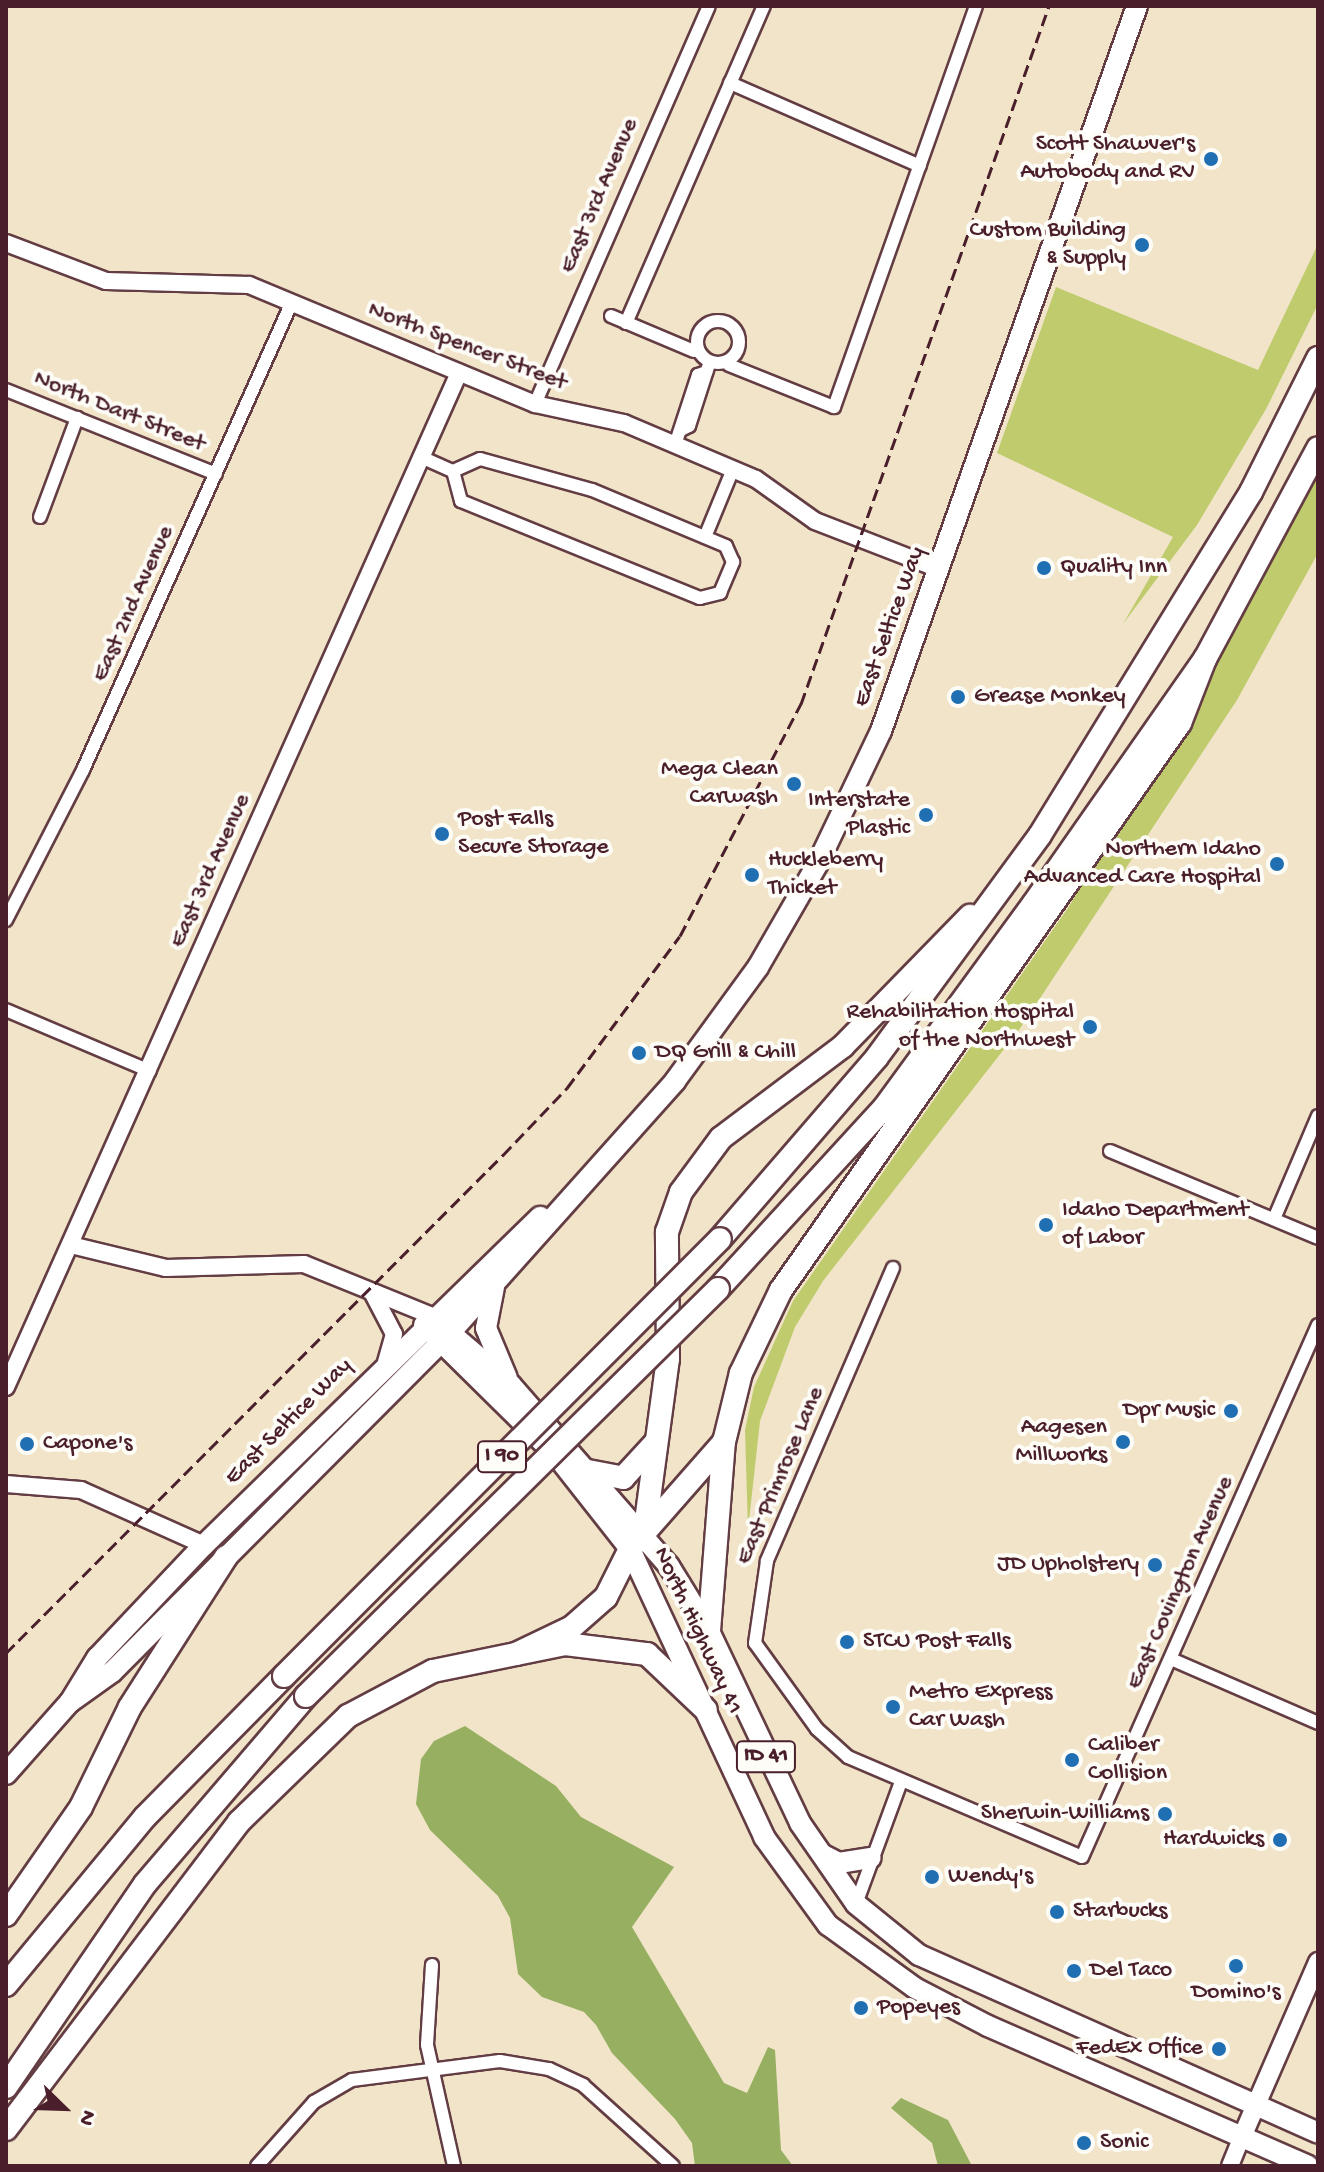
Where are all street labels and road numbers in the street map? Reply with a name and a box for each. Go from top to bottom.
street label: East 3rd Avenue [554,114,646,278]
street label: North Spencer Street [364,296,570,398]
street label: North Dart Street [29,365,209,459]
street label: East 2nd Avenue [87,522,181,686]
street label: East Seltice Way [848,543,932,711]
street label: East 3rd Avenue [164,790,258,952]
street label: East Seltice Way [219,1352,359,1492]
street label: East Primrose Lane [731,1383,831,1569]
road number: I 90 [476,1439,528,1475]
street label: East Covington Avenue [1121,1472,1241,1694]
street label: North Highway 41 [646,1543,748,1719]
road number: ID 41 [734,1739,798,1775]

